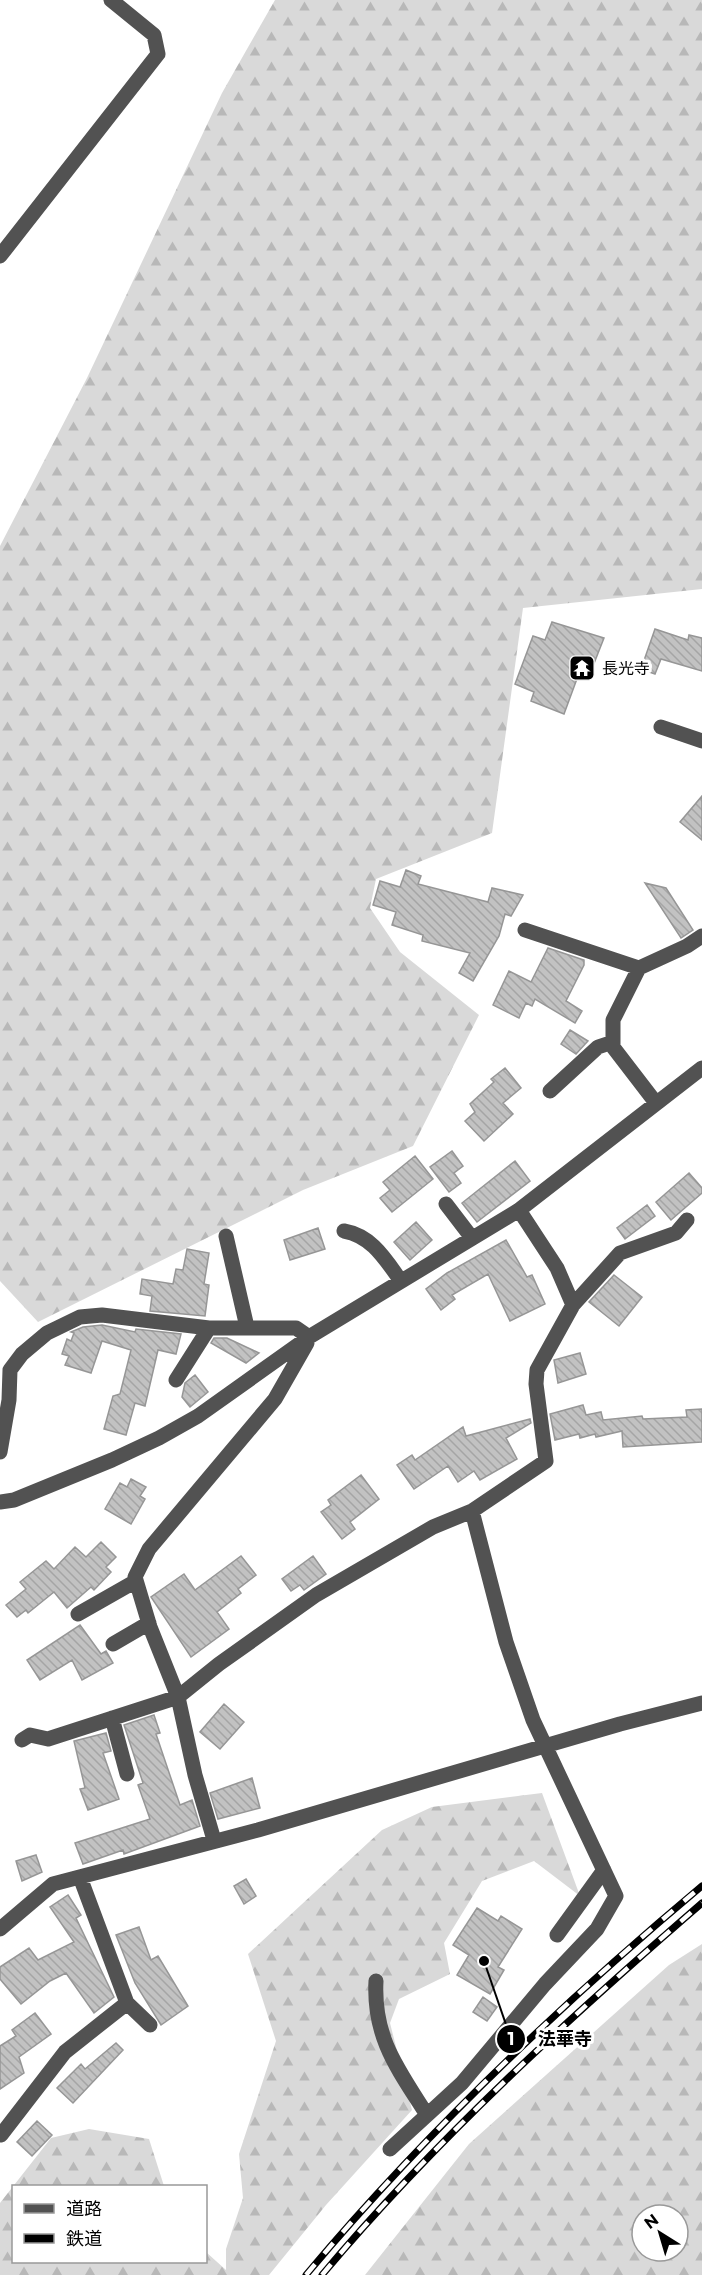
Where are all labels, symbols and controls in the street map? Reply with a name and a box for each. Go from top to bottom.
temple icon: 長光寺 [567,653,597,683]
place label: 長光寺 [602,659,650,678]
callout: 法華寺 [496,2021,604,2057]
text: 1 [507,2028,515,2050]
text: 法華寺 [538,2028,592,2050]
legend [12,2185,207,2263]
text: 道路 [66,2198,102,2220]
north arrow [630,2203,690,2263]
text: N [640,2210,662,2233]
text: 鉄道 [66,2228,102,2250]

